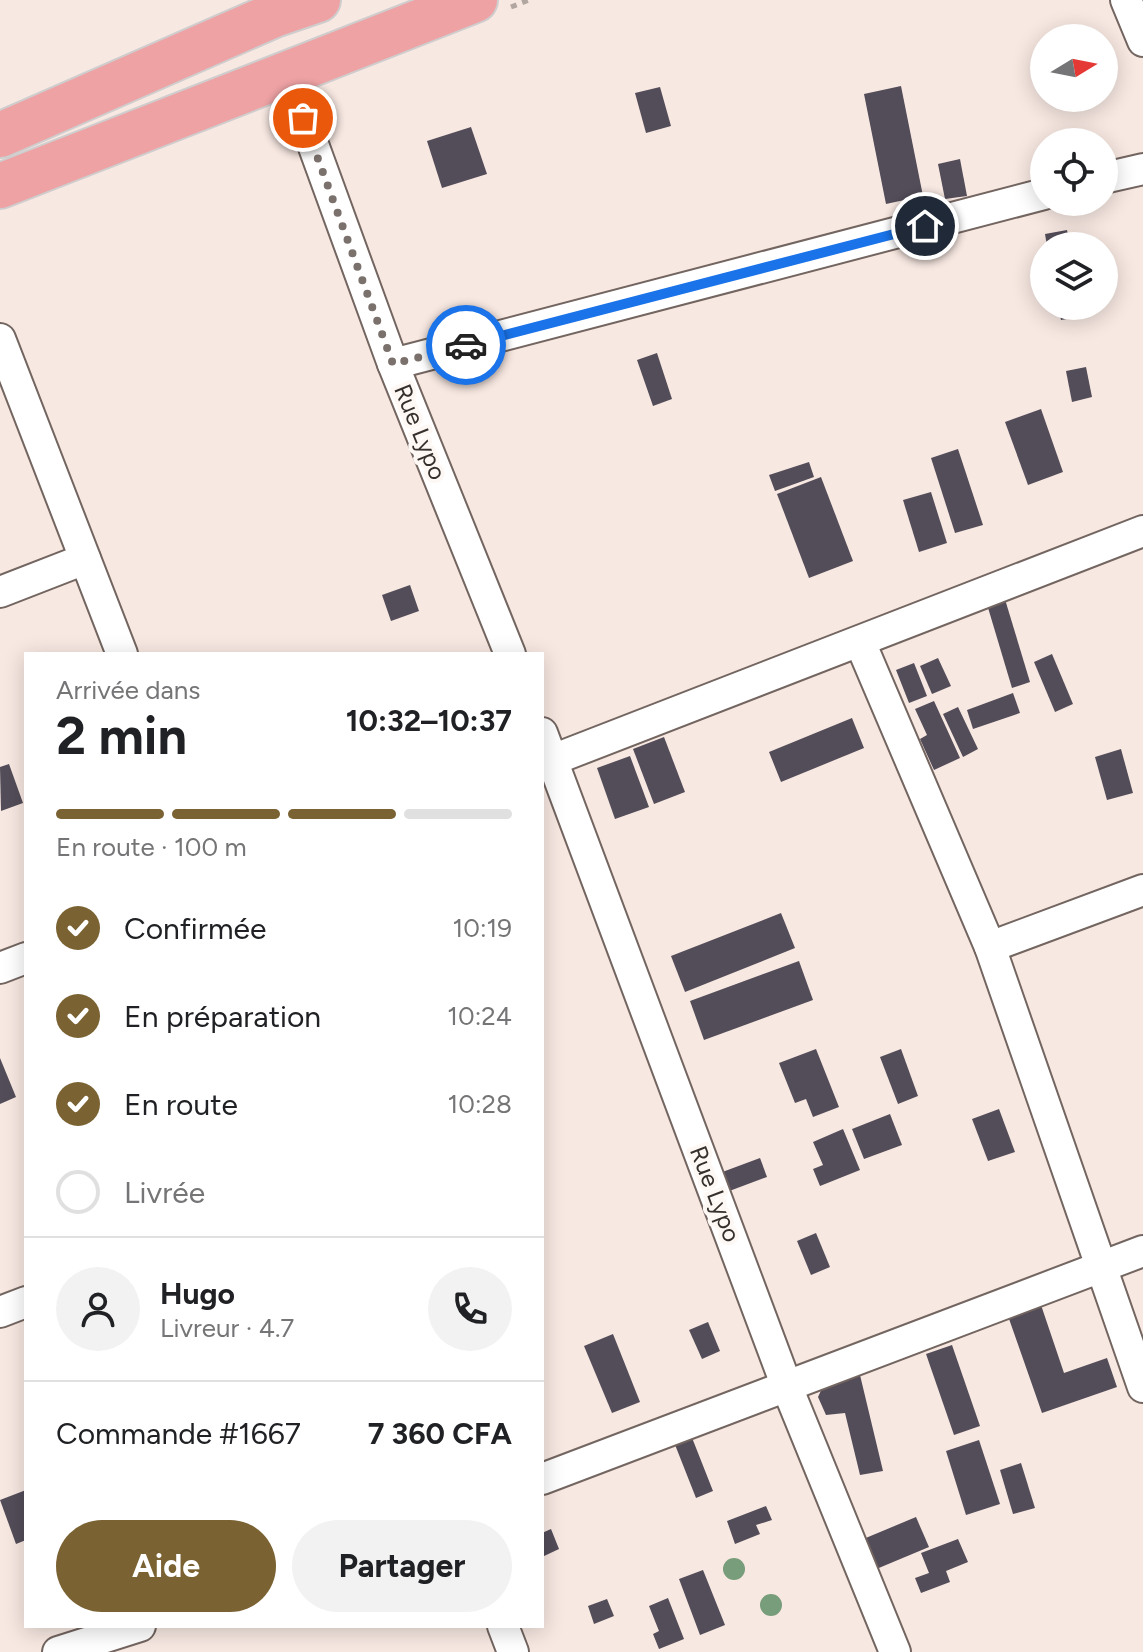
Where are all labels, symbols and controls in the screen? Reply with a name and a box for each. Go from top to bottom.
north arrow [1030,24,1118,112]
map controls [1030,24,1118,320]
pin [269,84,337,152]
icon: bag [281,96,325,140]
button: locate [1030,128,1118,216]
pin [891,192,959,260]
icon: home [903,204,947,248]
button: layers [1030,232,1118,320]
courier [426,305,506,385]
icon: car [444,323,488,367]
street label: Rue Lypo [388,380,453,484]
text: Arrivée dans [56,674,200,706]
text: 10:32–10:37 [346,702,512,739]
text: 2 min [56,705,187,767]
text: En route · 100 m [56,831,247,863]
icon: check [56,906,100,950]
text: Confirmée [124,910,266,947]
text: 10:19 [453,912,512,944]
icon: check [56,994,100,1038]
text: En préparation [124,998,321,1035]
text: 10:24 [447,1000,512,1032]
icon: check [56,1082,100,1126]
text: En route [124,1086,238,1123]
text: 10:28 [448,1088,512,1120]
street label: Rue Lypo [684,1142,747,1246]
text: Livrée [124,1174,205,1211]
button: person [56,1267,140,1351]
button: phone [428,1267,512,1351]
text: Hugo [160,1275,235,1312]
text: Livreur · 4.7 [160,1312,294,1344]
text: Commande #1667 [56,1415,301,1452]
text: 7 360 CFA [368,1415,512,1452]
button: Aide [56,1520,276,1612]
button: Partager [292,1520,512,1612]

